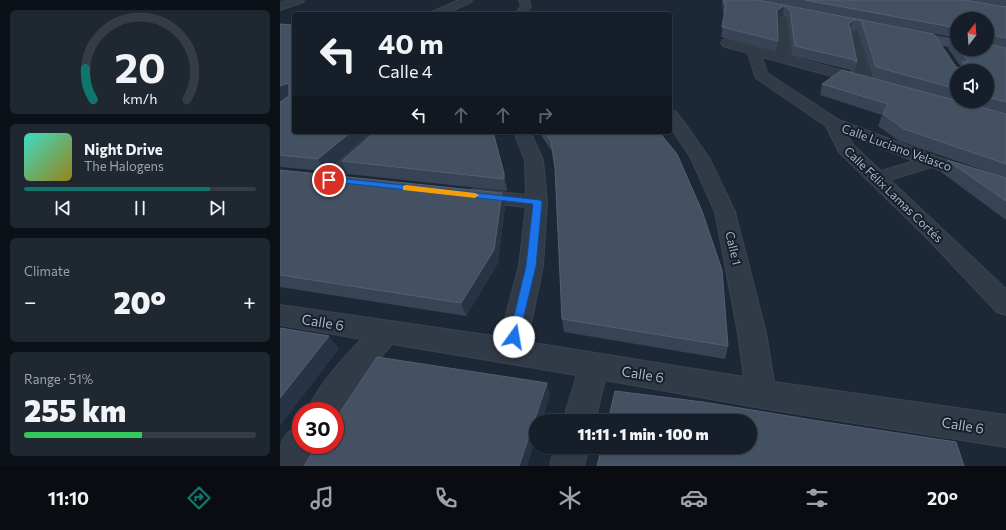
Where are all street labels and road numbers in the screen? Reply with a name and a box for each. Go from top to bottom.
street label: Calle Luciano Velasco [840,121,954,173]
street label: Calle Félix Lamas Cortés [842,143,946,245]
street label: Calle 1 [723,230,745,266]
street label: Calle 6 [301,310,345,334]
street label: Calle 6 [621,362,665,386]
street label: Calle 6 [941,413,985,437]

